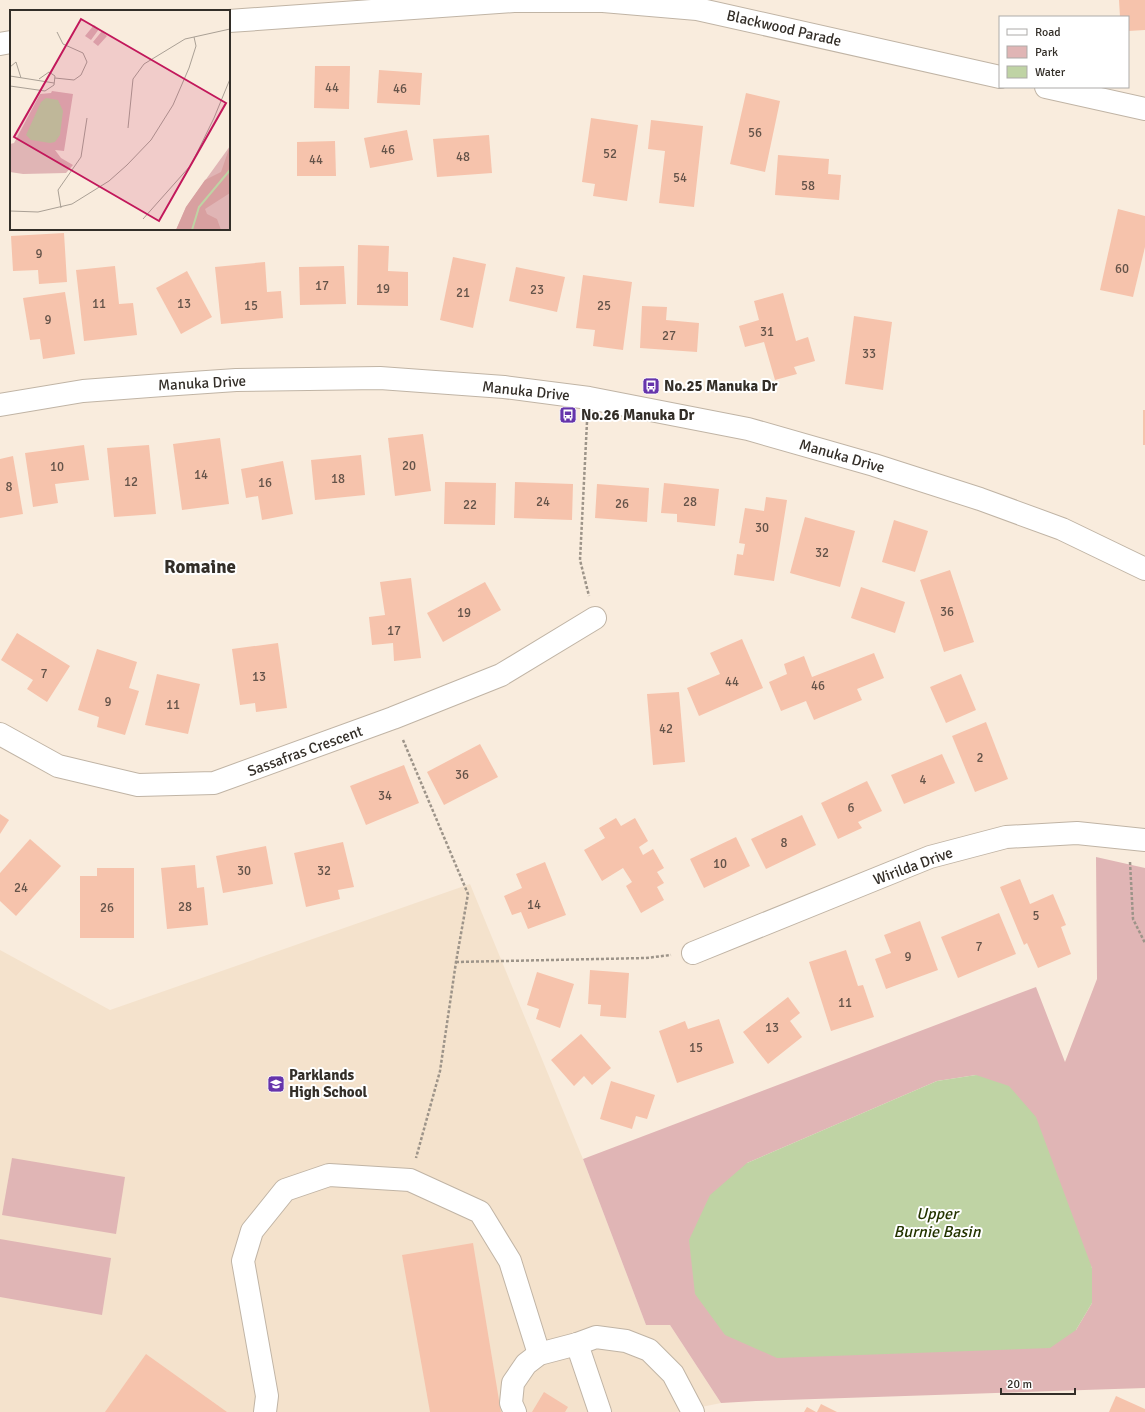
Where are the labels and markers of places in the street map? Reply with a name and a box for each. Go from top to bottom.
bus stop icon: No.25 Manuka Dr [641,376,661,396]
place label: No.25 Manuka Dr [664,377,777,395]
bus stop icon: No.26 Manuka Dr [558,405,578,425]
place label: No.26 Manuka Dr [581,406,694,424]
place label: Parklands High School [289,1066,368,1101]
school or university icon: Parklands High School [266,1074,286,1094]

